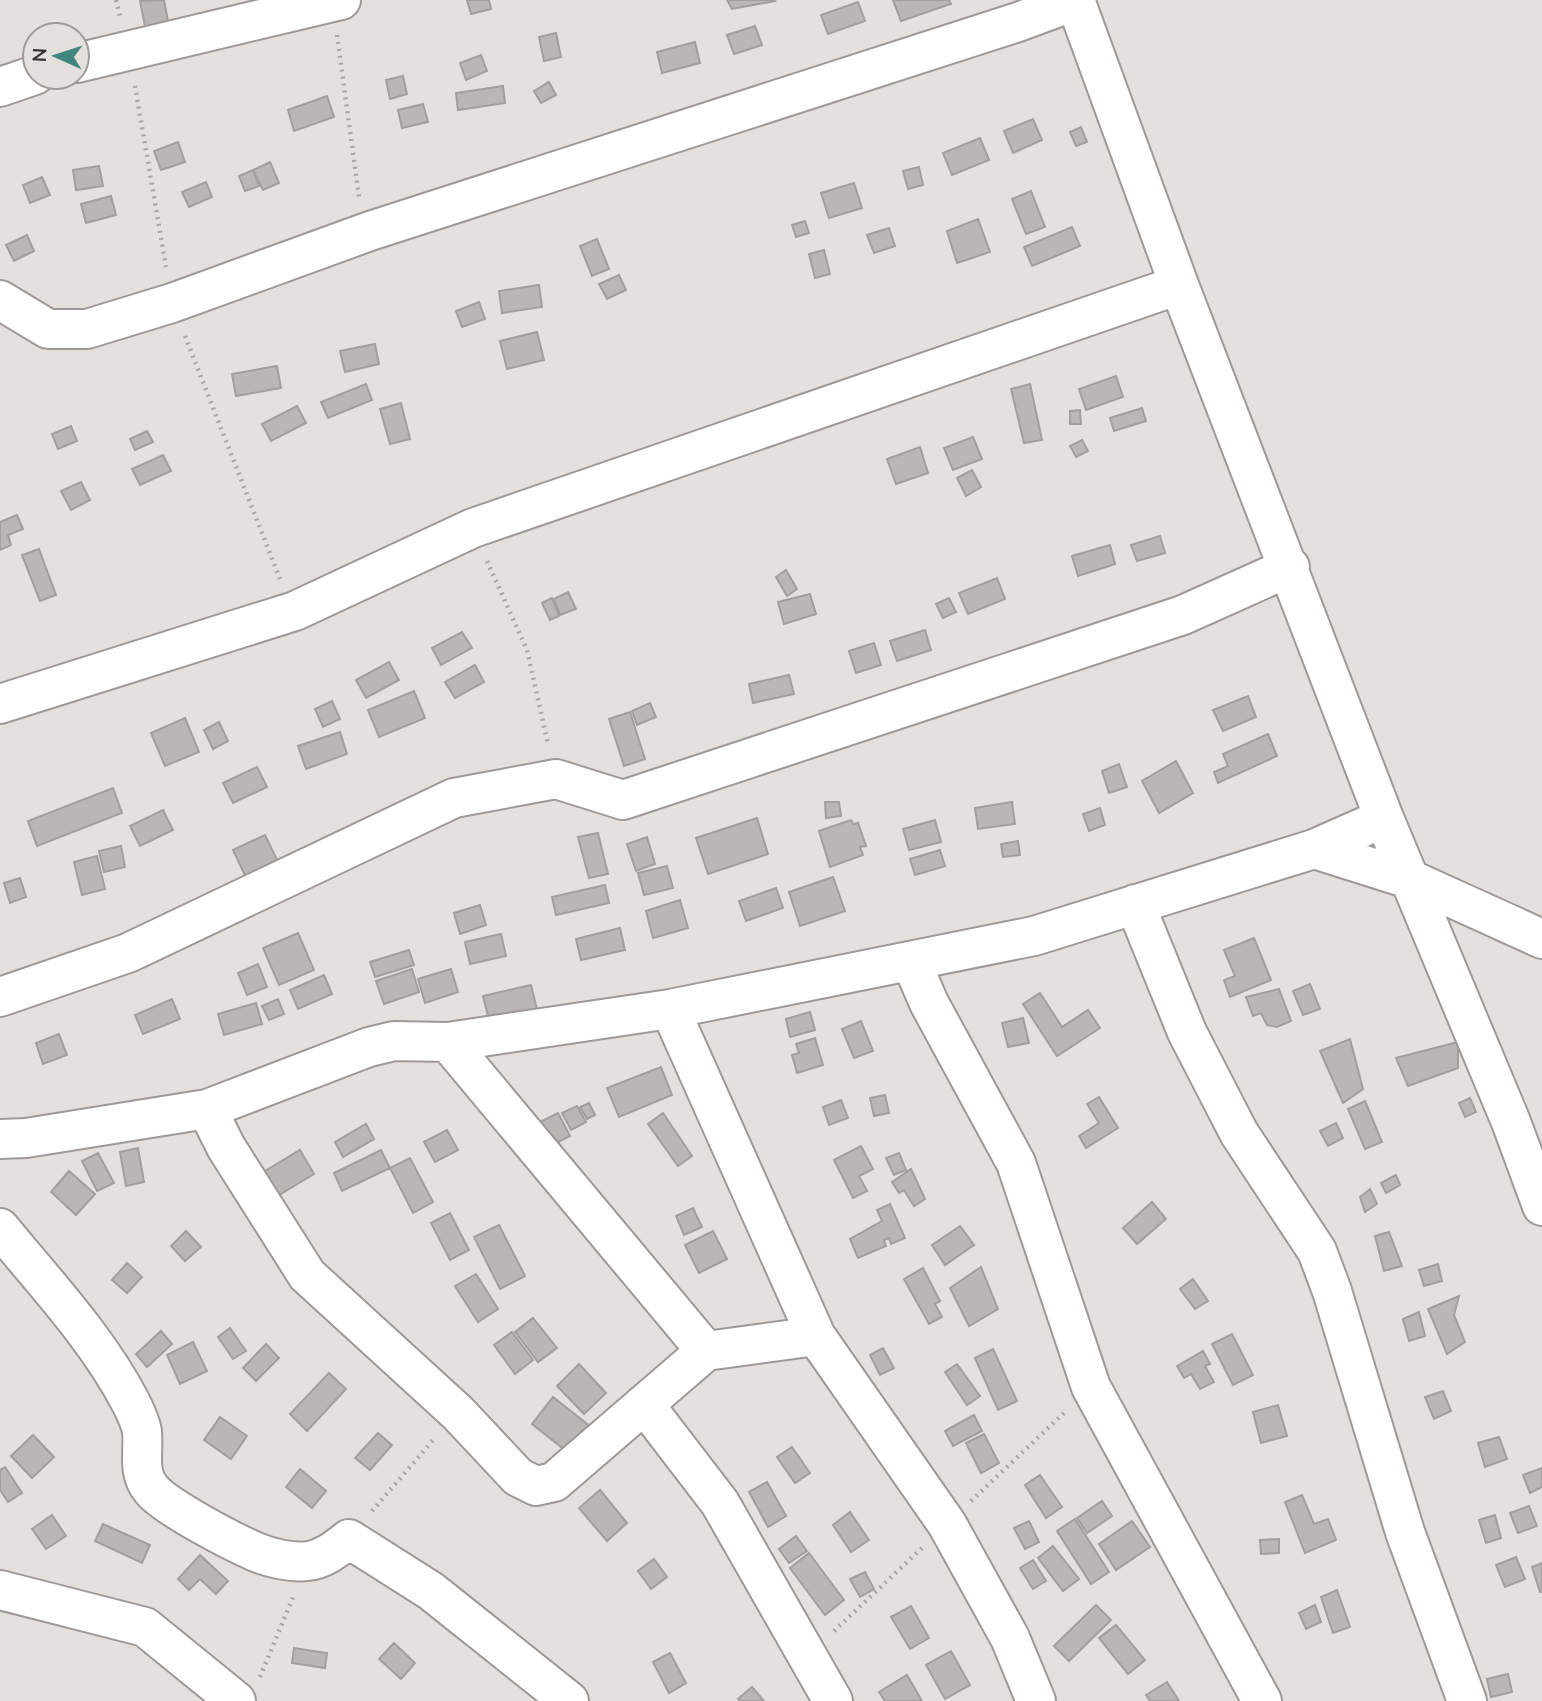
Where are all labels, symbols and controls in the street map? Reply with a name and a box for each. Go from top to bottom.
north arrow [21,21,91,91]
text: N [27,47,53,63]

